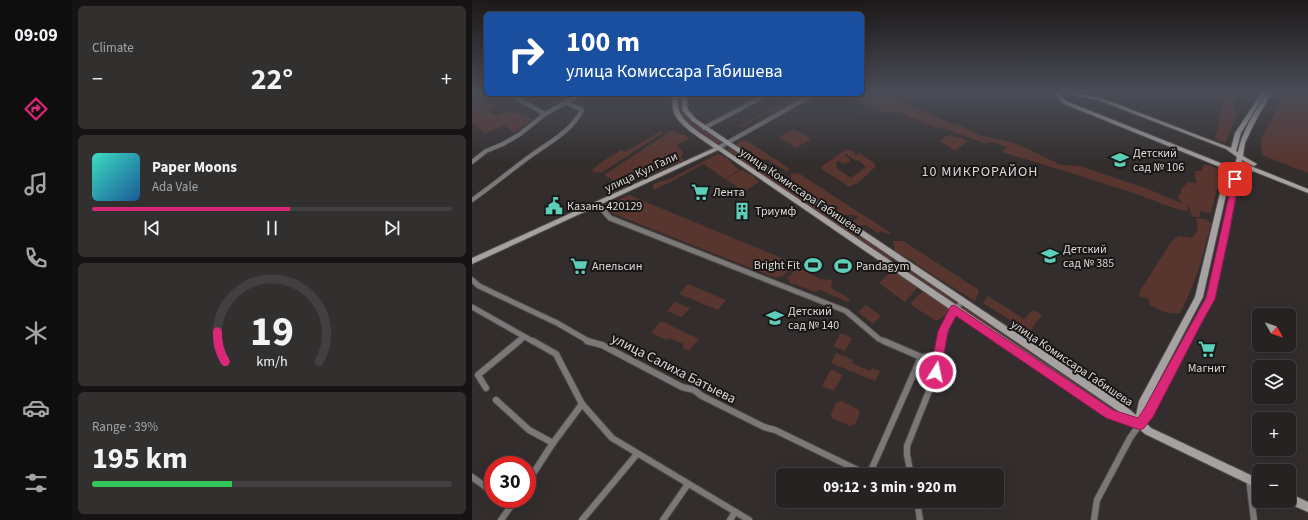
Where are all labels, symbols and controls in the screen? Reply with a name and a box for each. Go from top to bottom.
text: 100 m [566,22,640,62]
text: 09:09 [14,23,58,48]
icon: right [500,28,552,80]
text: Climate [92,39,134,57]
text: 22° [251,58,293,101]
text: улица Комиссара Габишева [566,59,783,84]
text: − [92,63,103,95]
text: + [441,63,452,95]
icon: directions [22,95,50,123]
street label: улица Комиссара Габишева [736,144,865,239]
place label: Детский сад № 106 [1133,145,1184,176]
street label: улица Кул Гали [602,148,681,197]
school or university icon: Детский сад № 106 [1110,150,1130,170]
text: Paper Moons [152,157,237,178]
district label: 10 МИКРОРАЙОН [922,162,1038,182]
pin [1218,162,1252,196]
icon: arrive [1224,168,1246,190]
icon: music [22,170,50,198]
text: Ada Vale [152,178,198,196]
supermarket icon: Лента [690,182,710,202]
place label: Лента [713,184,745,201]
public building icon: Казань 420129 [544,196,564,216]
place label: Казань 420129 [567,198,642,215]
building icon: Триумф [732,201,752,221]
place label: Триумф [755,203,797,220]
icon: previous [141,217,163,239]
icon: pause [261,217,283,239]
icon: next [381,217,403,239]
place label: Детский сад № 385 [1063,241,1114,272]
icon: phone [22,244,50,272]
school or university icon: Детский сад № 385 [1040,246,1060,266]
sports icon: Bright Fit [803,255,823,275]
supermarket icon: Апельсин [569,256,589,276]
sports icon: Pandagym [833,256,853,276]
place label: Bright Fit [754,257,800,274]
place label: Апельсин [592,258,642,275]
place label: Pandagym [856,258,909,275]
text: 19 [250,302,294,362]
place label: Детский сад № 140 [788,303,839,334]
school or university icon: Детский сад № 140 [765,308,785,328]
north arrow [1252,308,1296,352]
map controls [1252,308,1296,508]
street label: улица Комиссара Габишева [1007,316,1136,411]
icon: climate [22,319,50,347]
street label: улица Салиха Батыева [608,329,739,409]
supermarket icon: Магнит [1197,339,1217,359]
text: km/h [256,351,288,372]
position arrow [915,351,957,393]
place label: Магнит [1188,360,1227,377]
button: layers [1252,360,1296,404]
icon: car [22,394,50,422]
button: + [1252,412,1296,456]
text: Range · 39% [92,418,158,436]
text: 195 km [92,437,188,480]
speed limit sign: 30 [484,456,536,508]
button: − [1252,464,1296,508]
icon: filters [22,469,50,497]
text: 09:12 · 3 min · 920 m [823,477,957,498]

